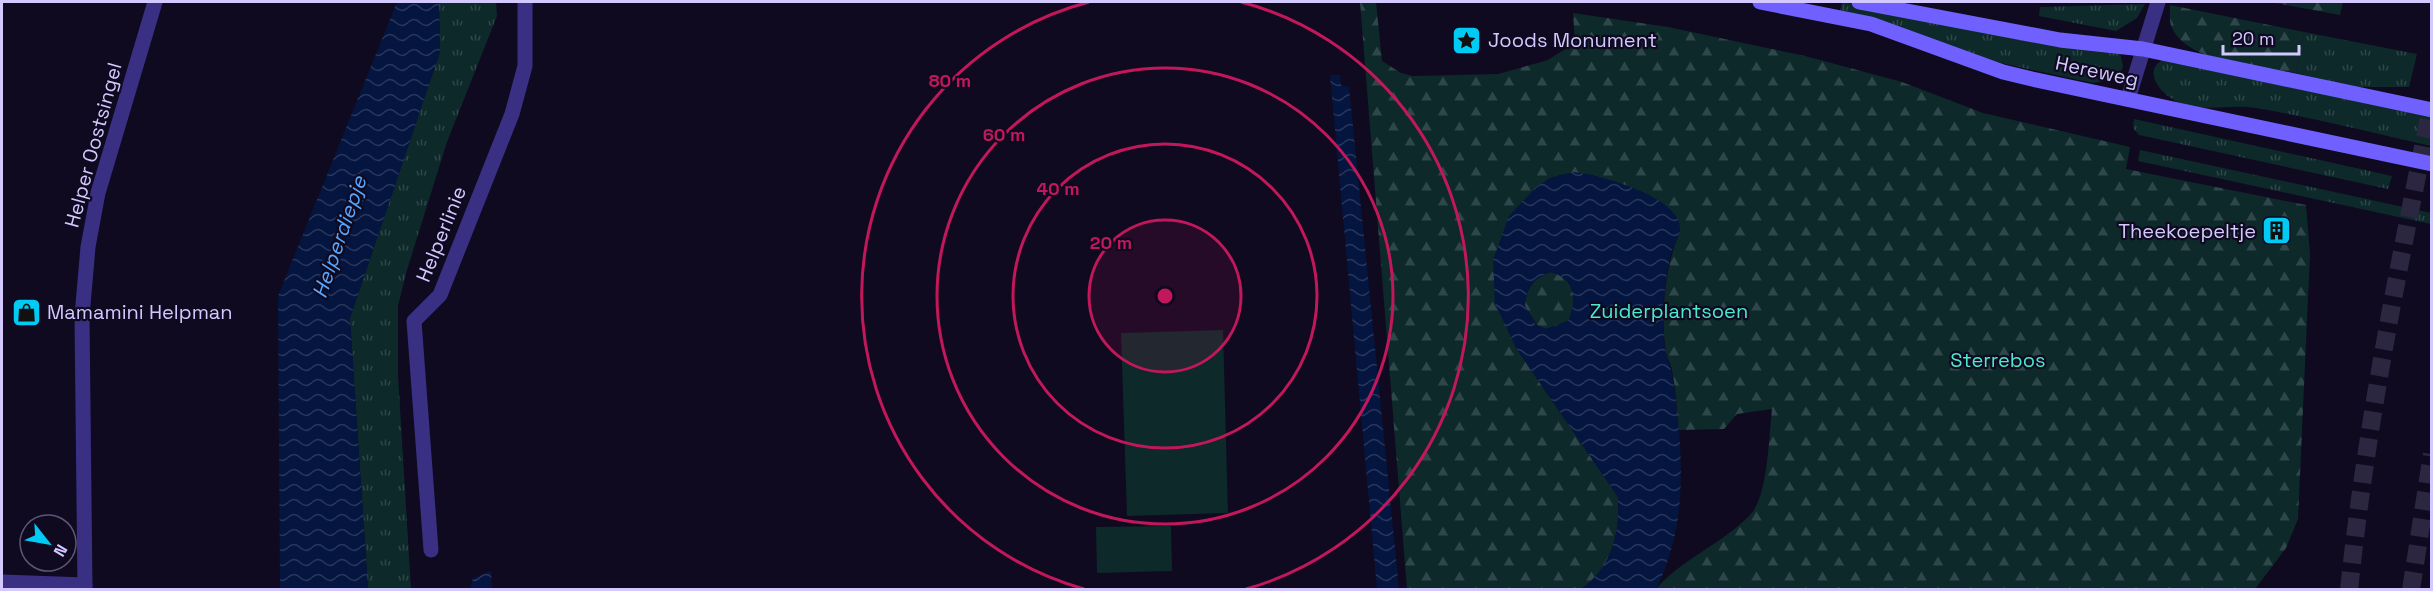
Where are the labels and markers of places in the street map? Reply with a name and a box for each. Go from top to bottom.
place icon: Joods Monument [1451,24,1483,56]
place label: Joods Monument [1488,27,1657,53]
building icon: Theekoepeltje [2261,215,2293,247]
place label: Theekoepeltje [2118,218,2256,244]
centre of rings [1155,286,1175,306]
shop icon: Mamamini Helpman [10,296,42,328]
place label: Mamamini Helpman [47,299,233,325]

